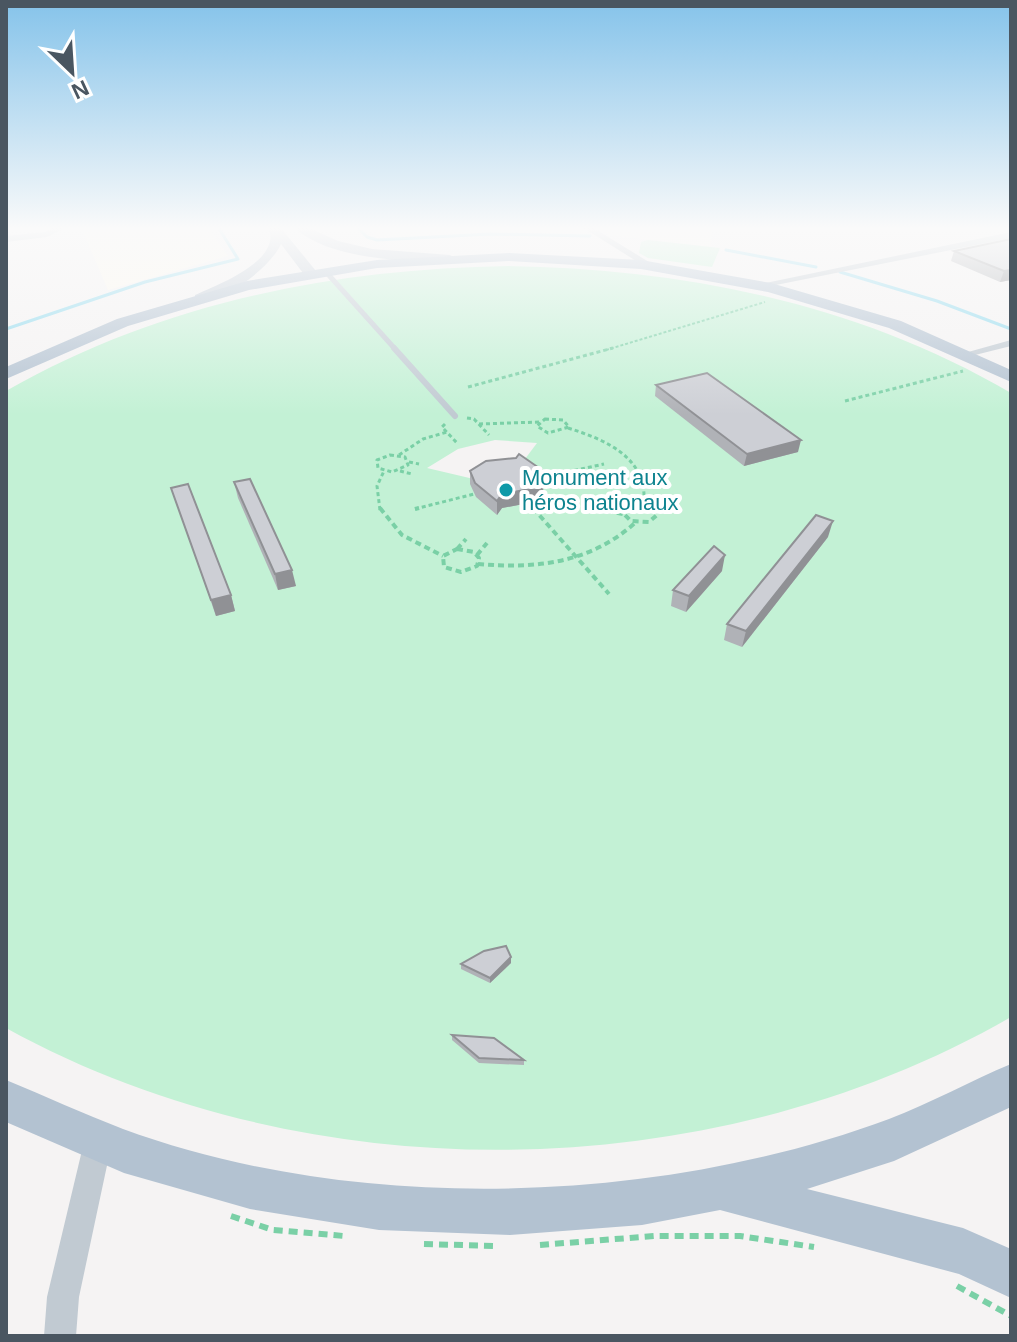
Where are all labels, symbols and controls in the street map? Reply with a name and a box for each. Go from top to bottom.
north arrow [32,32,112,112]
text: N [68,75,93,104]
place label: Monument aux héros nationaux [522,465,679,515]
marker: Monument aux héros nationaux [497,481,515,499]

